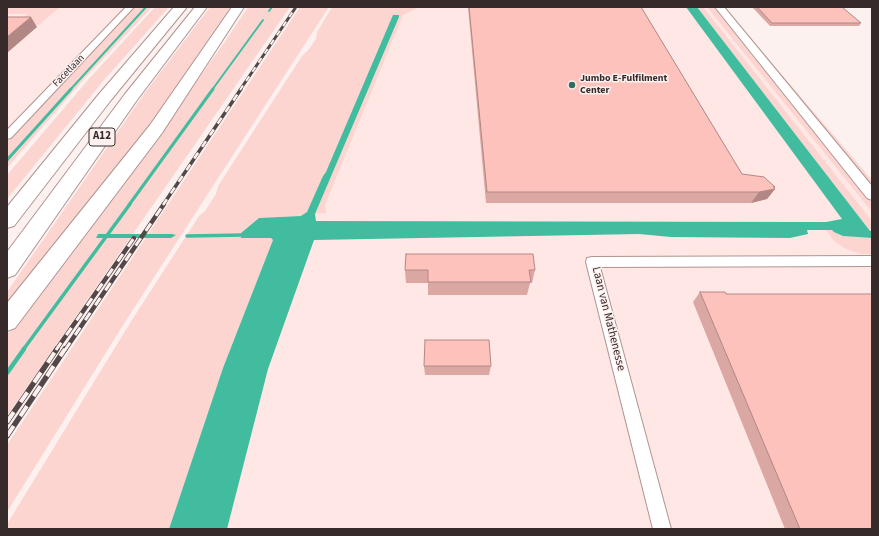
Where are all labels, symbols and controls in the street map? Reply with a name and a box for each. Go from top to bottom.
street label: Facetlaan [51,52,87,90]
place label: Jumbo E-Fulfilment Center [580,73,667,96]
marker: Jumbo E-Fulfilment Center [567,80,577,90]
road number: A12 [89,128,115,146]
street label: Laan van Mathenesse [588,265,628,373]

